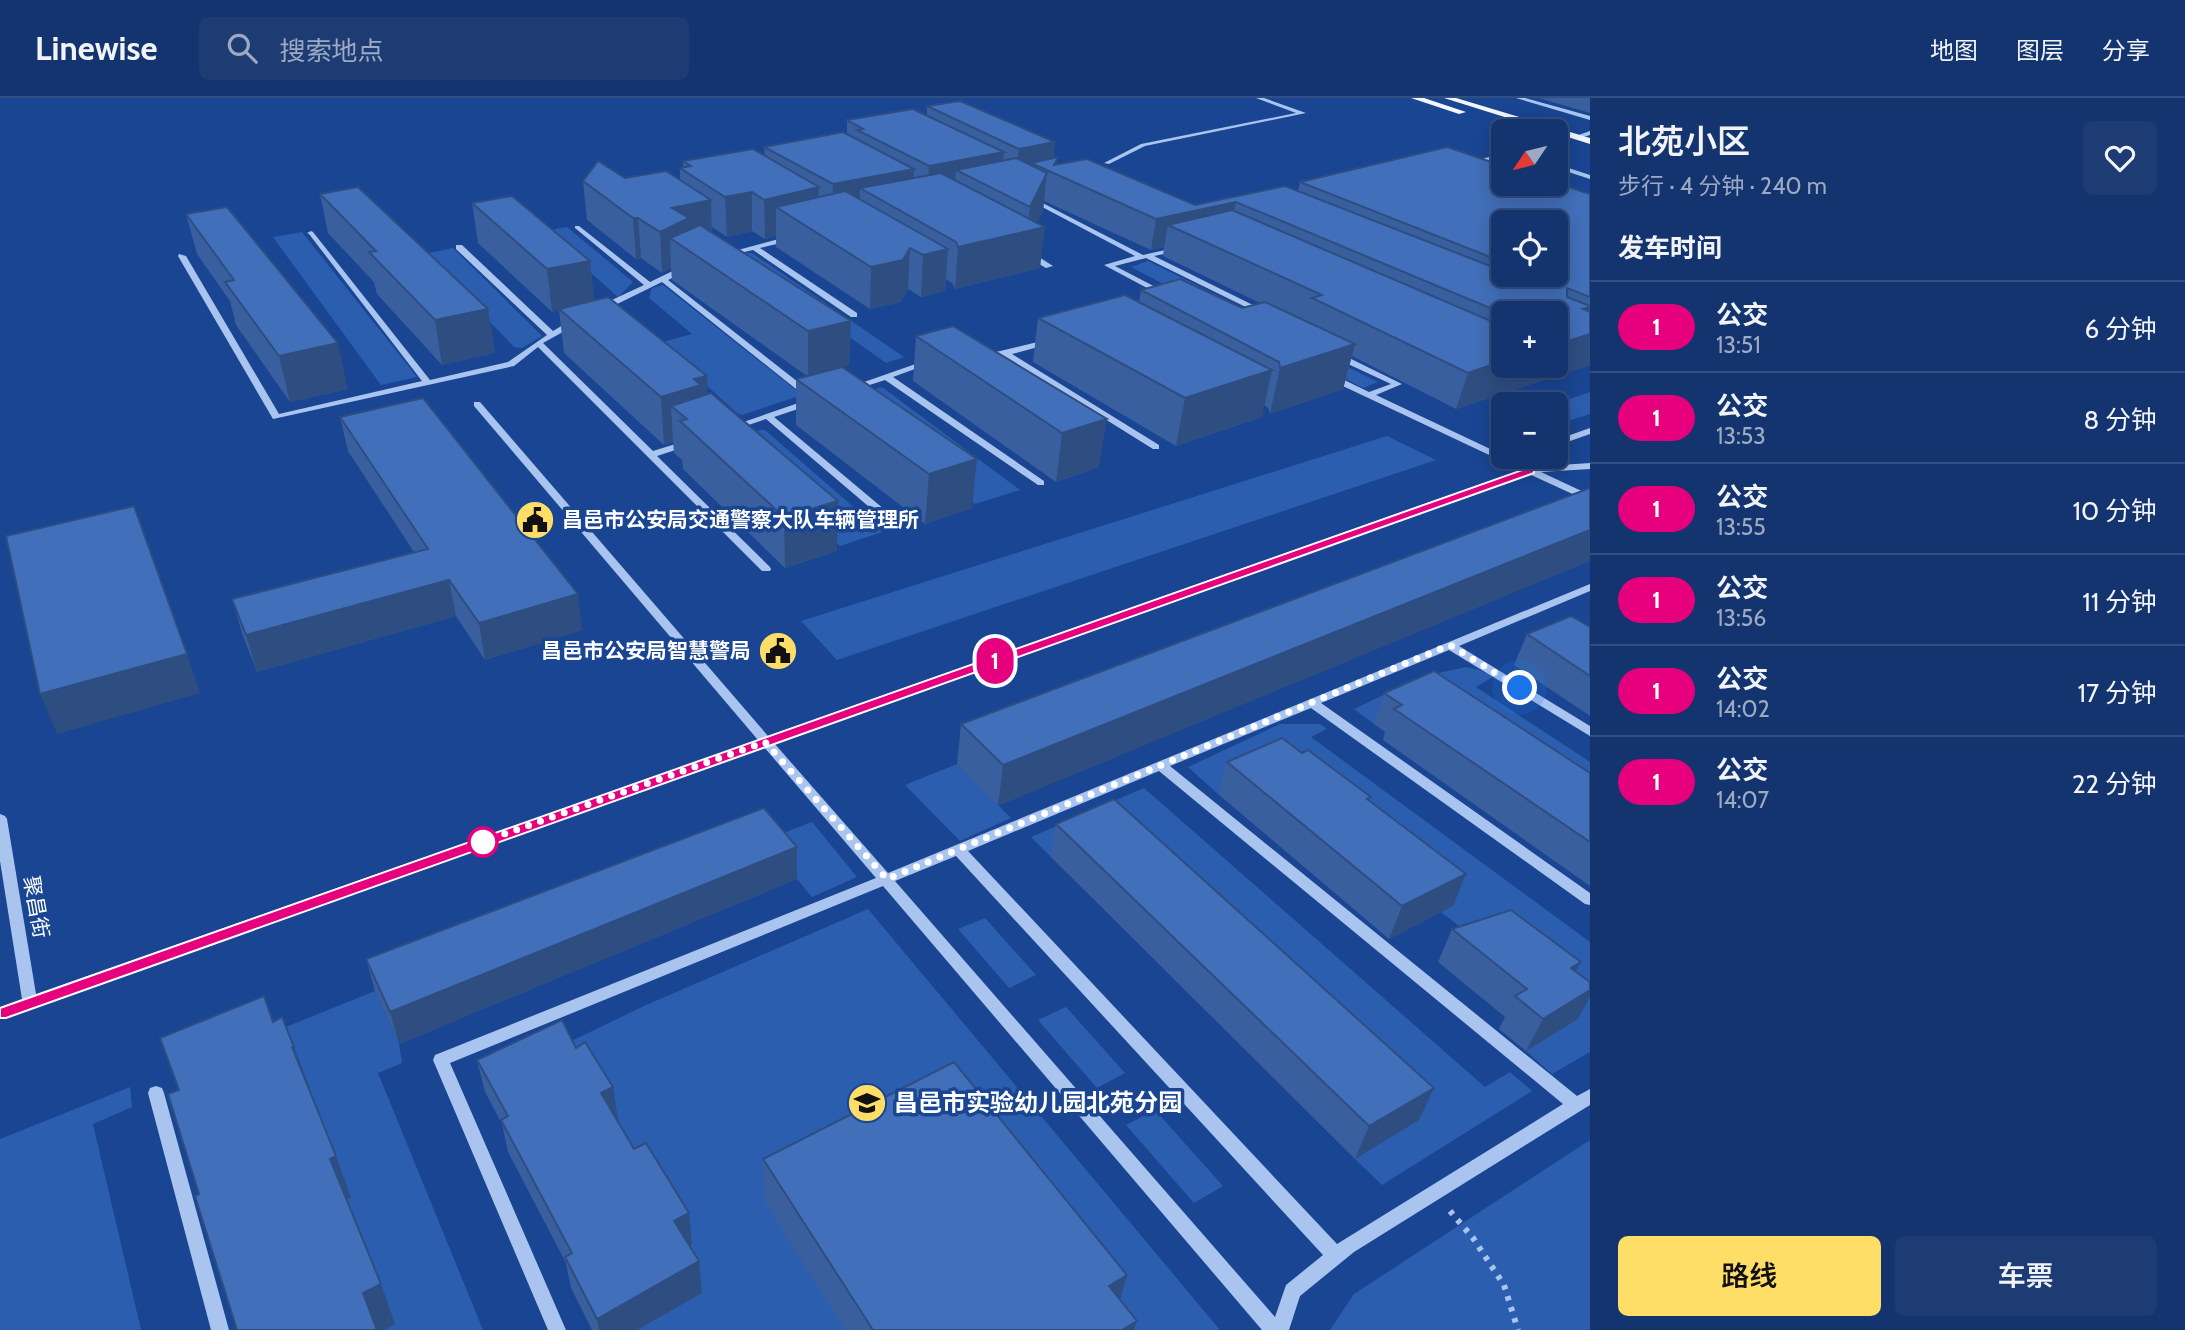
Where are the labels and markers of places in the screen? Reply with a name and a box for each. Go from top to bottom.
public building icon: 昌邑市公安局交通警察大队车辆管理所 [514,499,556,541]
place label: 昌邑市公安局交通警察大队车辆管理所 [562,507,919,532]
public building icon: 昌邑市公安局智慧警局 [757,630,799,672]
place label: 昌邑市公安局智慧警局 [541,638,751,663]
unlabelled marker [468,827,498,857]
school or university icon: 昌邑市实验幼儿园北苑分园 [846,1082,888,1124]
place label: 昌邑市实验幼儿园北苑分园 [894,1088,1182,1117]

